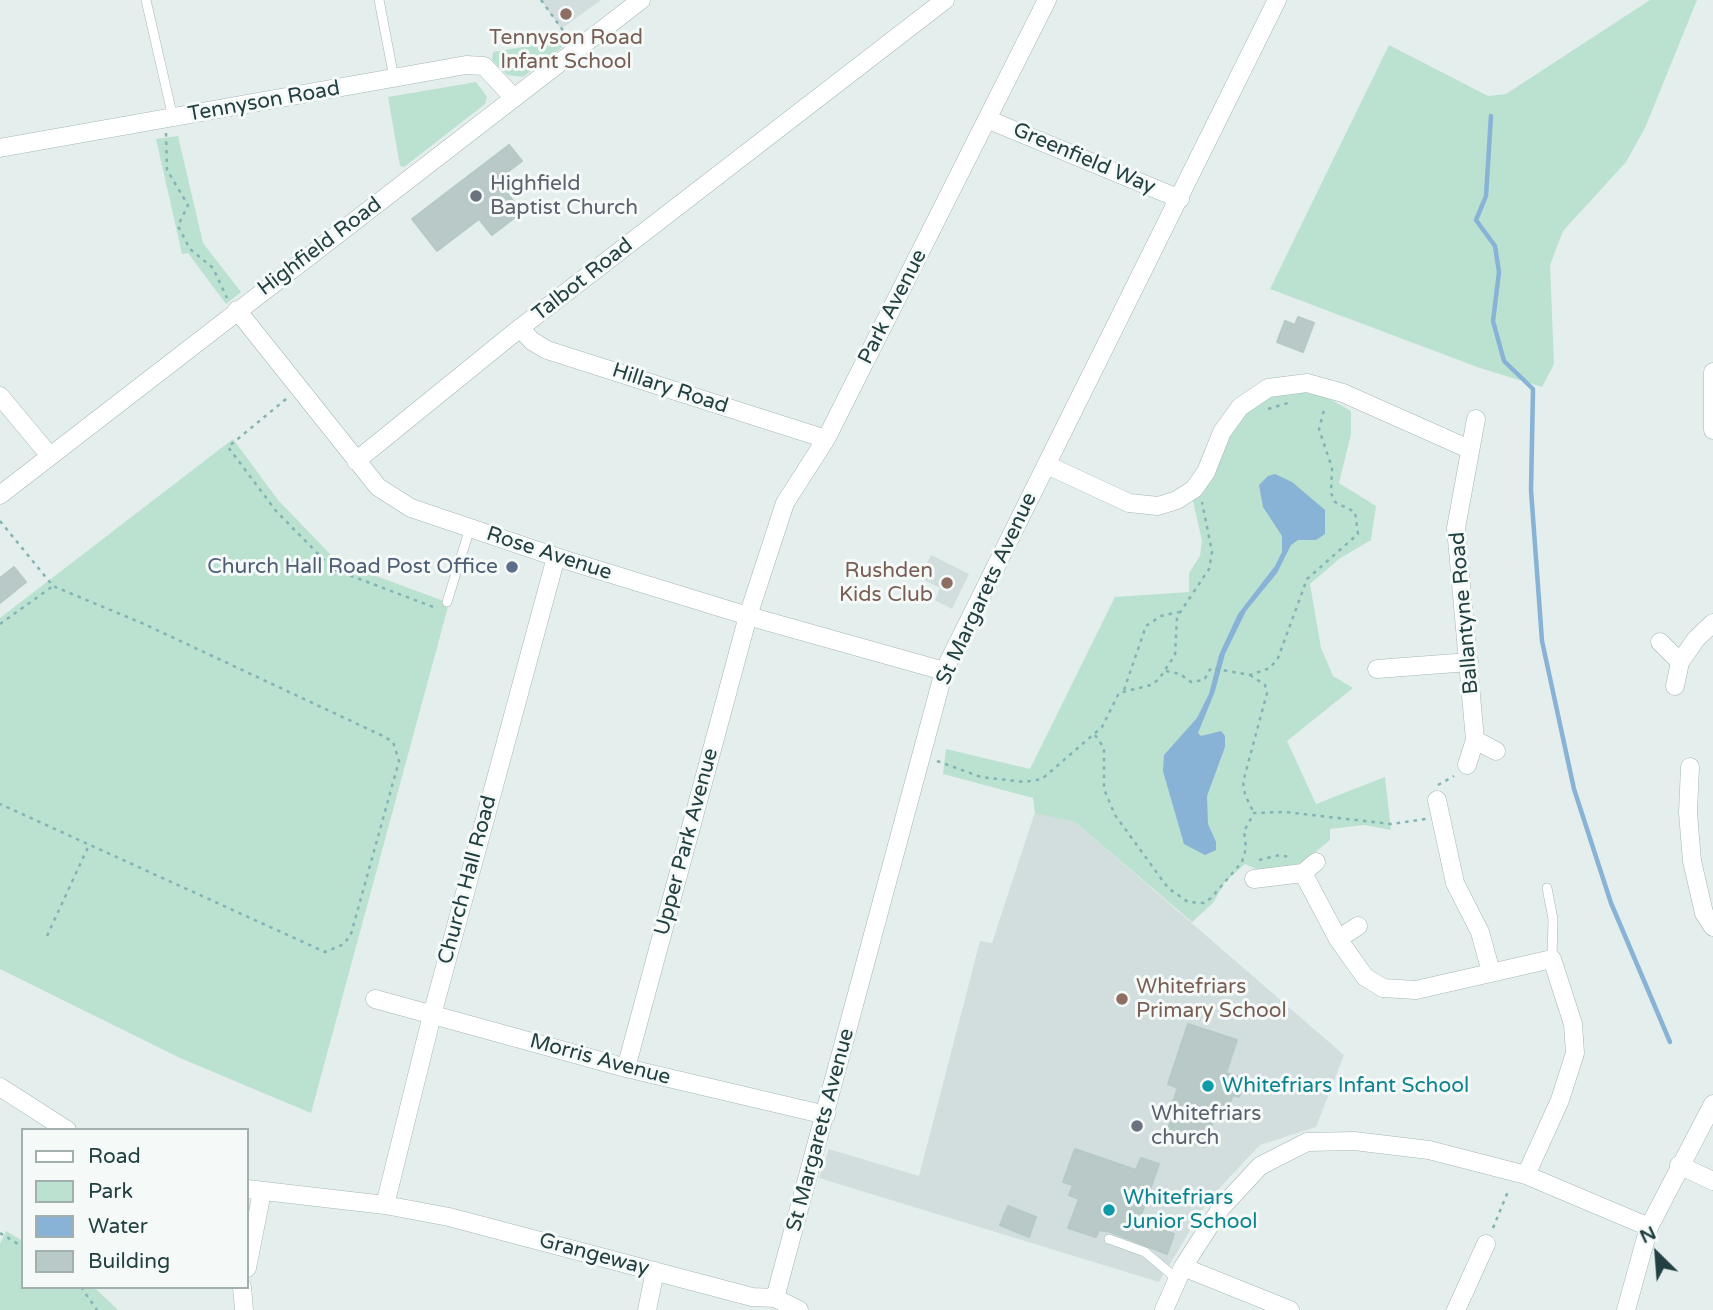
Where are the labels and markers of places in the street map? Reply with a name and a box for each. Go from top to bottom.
marker: Tennyson Road Infant School [558,6,574,22]
place label: Tennyson Road Infant School [489,25,643,75]
place label: Highfield Baptist Church [490,171,638,221]
marker: Highfield Baptist Church [468,188,484,204]
place label: Church Hall Road Post Office [207,554,498,580]
place label: Rushden Kids Club [839,558,933,608]
marker: Church Hall Road Post Office [504,559,520,575]
marker: Rushden Kids Club [939,575,955,591]
place label: Whitefriars Primary School [1136,974,1287,1024]
marker: Whitefriars Primary School [1114,991,1130,1007]
place label: Whitefriars Infant School [1222,1073,1469,1099]
marker: Whitefriars Infant School [1200,1078,1216,1094]
place label: Whitefriars church [1151,1101,1261,1151]
marker: Whitefriars church [1129,1118,1145,1134]
place label: Whitefriars Junior School [1123,1185,1258,1235]
marker: Whitefriars Junior School [1101,1202,1117,1218]

